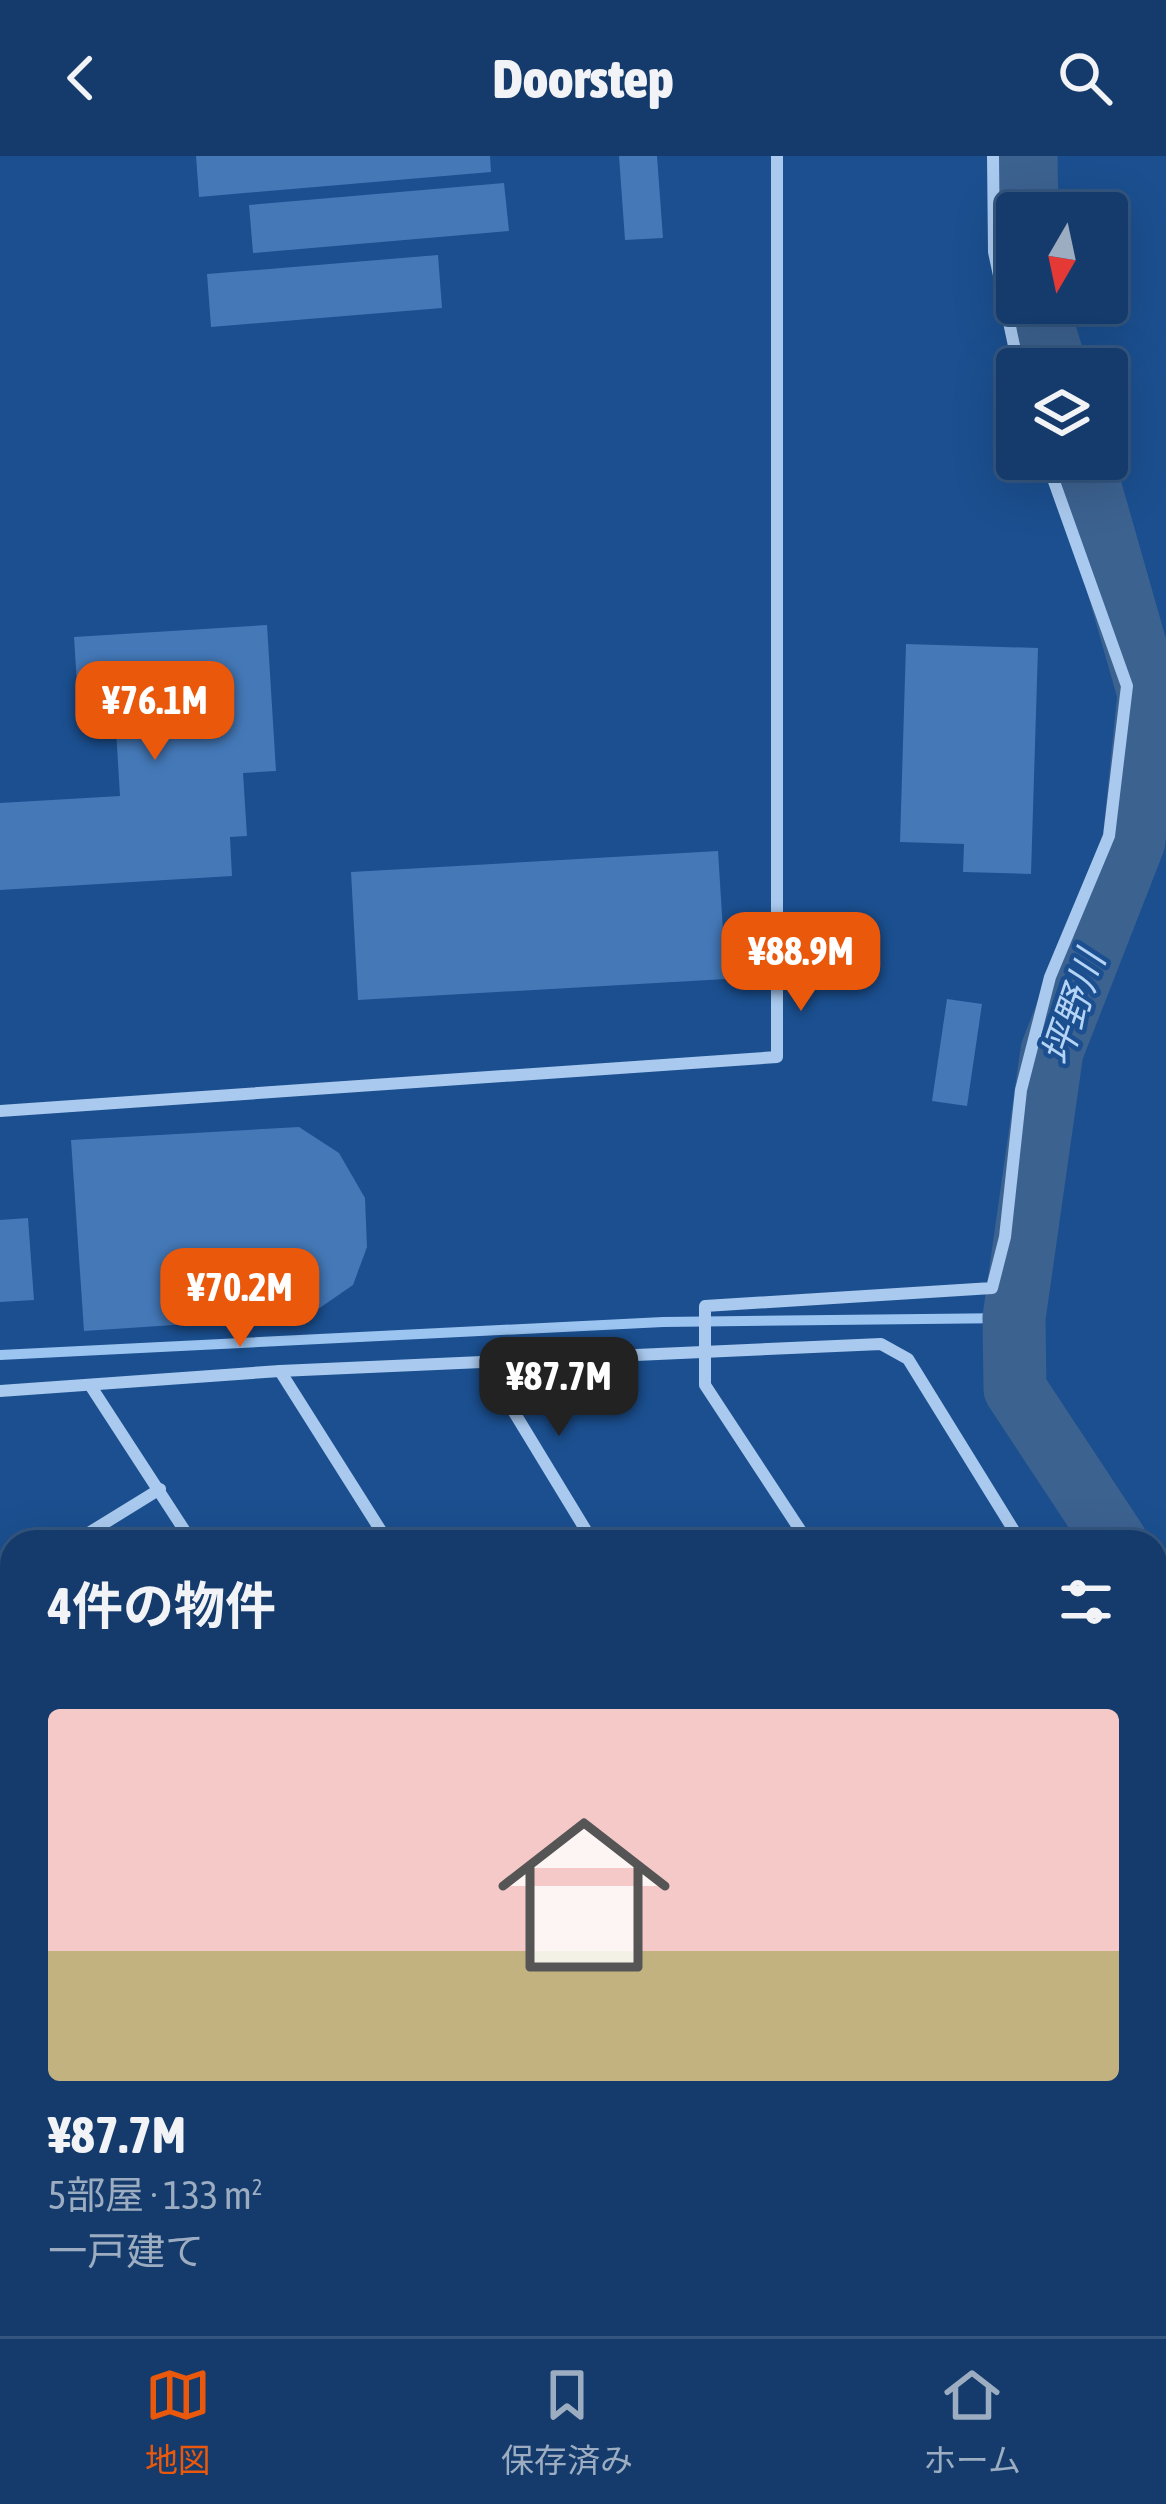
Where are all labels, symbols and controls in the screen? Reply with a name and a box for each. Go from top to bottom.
icon: back [48,45,114,111]
icon: search [1052,45,1118,111]
text: Doorstep [492,48,674,109]
north arrow [996,192,1128,324]
map controls [996,192,1128,480]
button: layers [996,348,1128,480]
pin: ¥76.1M [57,661,253,763]
text: ¥76.1M [102,678,208,722]
pin: ¥88.9M [703,912,899,1014]
text: ¥88.9M [748,929,854,973]
water label: 坪野川 [1033,942,1114,1070]
pin: ¥70.2M [142,1248,338,1350]
text: ¥70.2M [187,1265,293,1309]
pin: ¥87.7M [461,1337,657,1439]
text: ¥87.7M [506,1354,612,1398]
icon: filters [1053,1569,1119,1635]
text: 4件の物件 [48,1576,276,1635]
icon: home [476,1787,692,2003]
text: ¥87.7M [48,2105,186,2164]
text: 5部屋 · 133 m² [48,2173,263,2217]
text: 一戸建て [48,2229,204,2273]
tab: 地図 [145,2362,211,2482]
tab: 保存済み [501,2362,633,2482]
tab: ホーム [923,2362,1021,2482]

